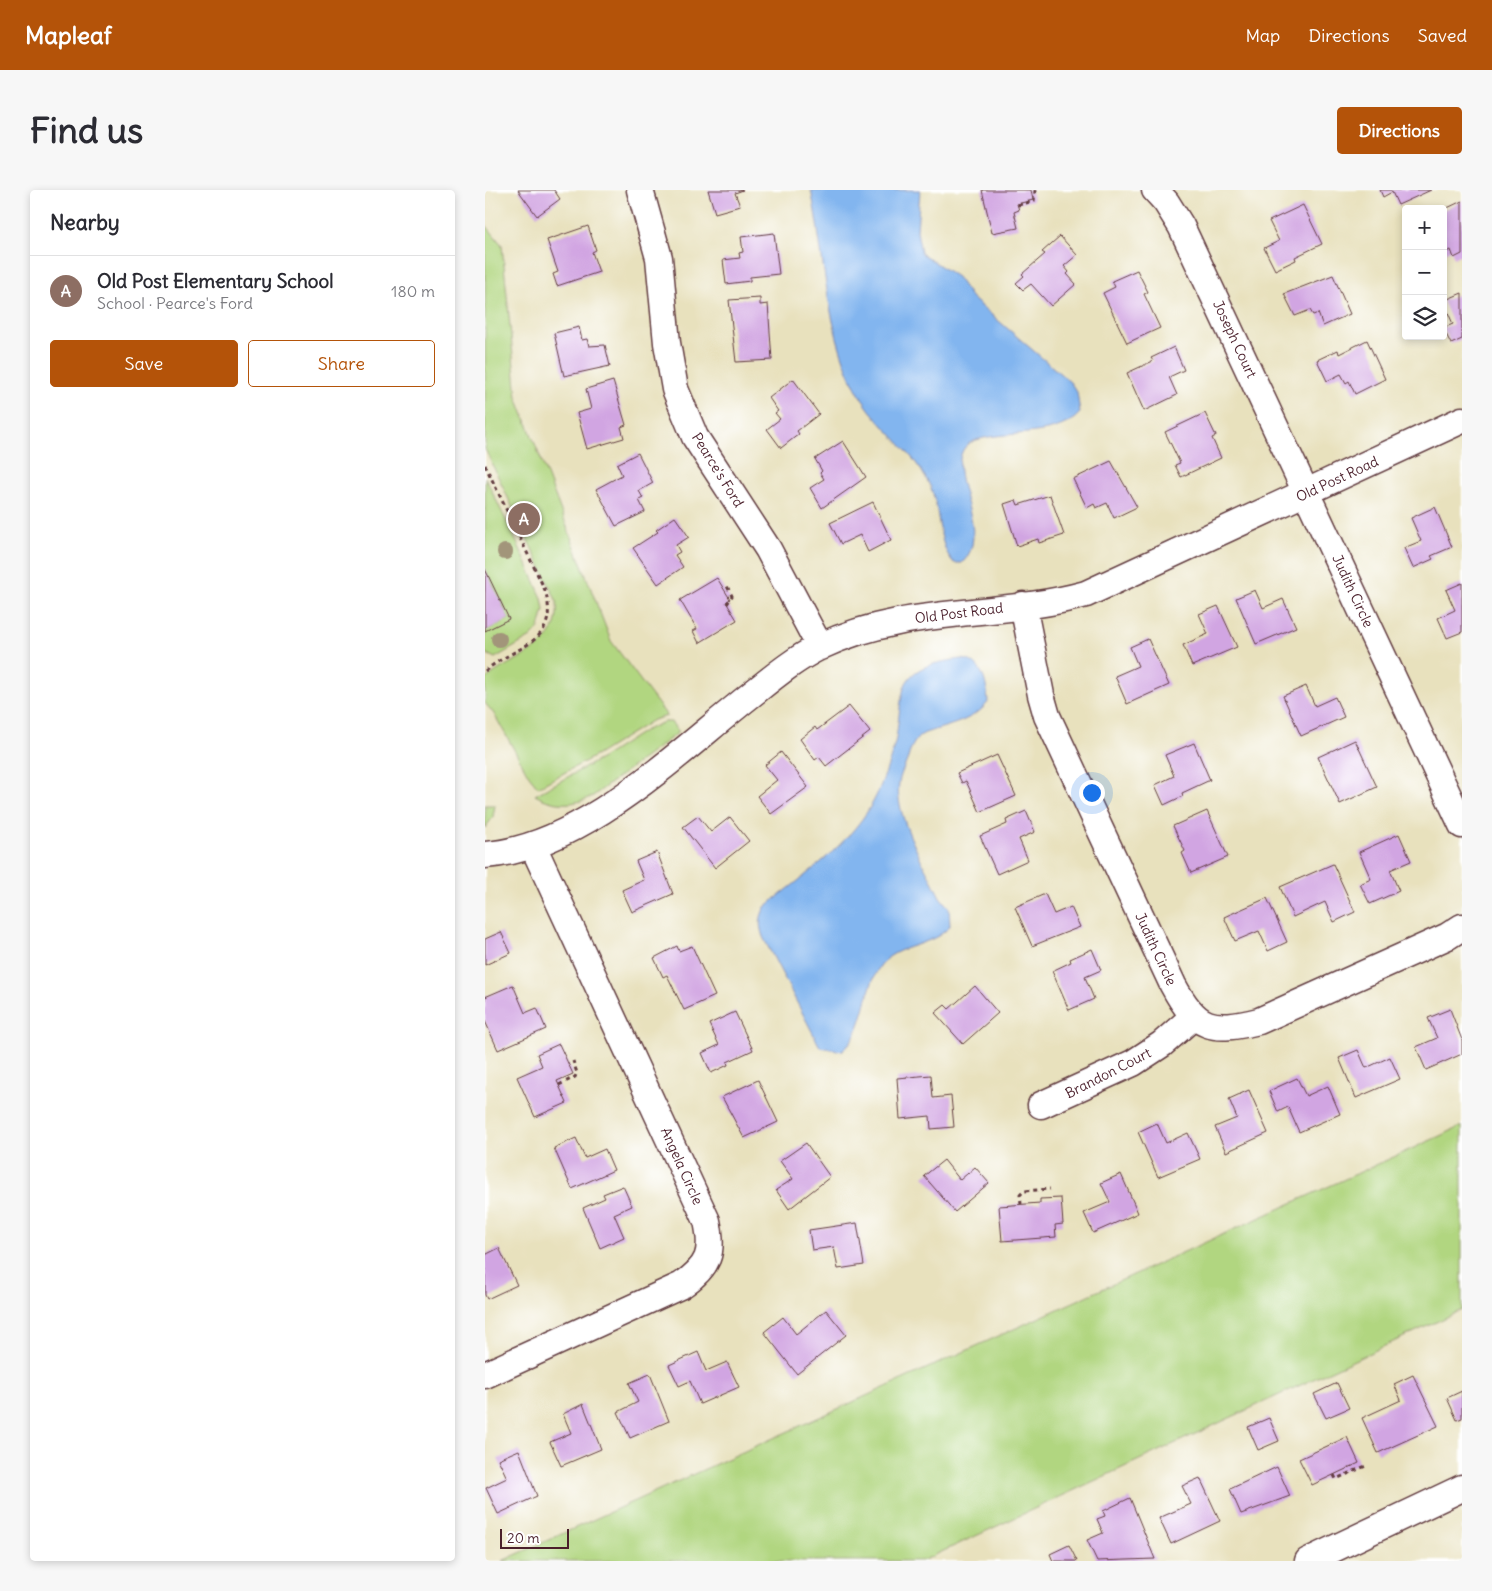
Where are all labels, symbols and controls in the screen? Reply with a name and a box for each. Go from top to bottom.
text: Mapleaf [25,20,112,50]
text: Map [1245,24,1280,47]
text: Directions [1308,24,1390,47]
text: Saved [1418,24,1467,47]
button: Directions [1337,107,1462,154]
text: Find us [30,108,143,152]
map controls [1402,205,1447,340]
button: + [1402,205,1447,250]
text: Nearby [50,209,120,236]
button: − [1402,250,1447,295]
text: Old Post Elementary School [97,269,333,293]
text: A [61,281,71,301]
text: 180 m [391,281,435,301]
text: School · Pearce's Ford [97,293,253,313]
button: layers [1402,295,1447,340]
street label: Joseph Court [1209,297,1261,381]
button: Save [50,340,238,387]
button: Share [248,340,435,387]
street label: Pearce's Ford [688,429,748,511]
street label: Old Post Road [1293,452,1381,506]
pin: A [508,500,540,538]
street label: Judith Circle [1328,552,1378,630]
street label: Old Post Road [914,599,1004,627]
your location [1079,780,1105,806]
street label: Judith Circle [1131,910,1181,988]
street label: Brandon Court [1062,1044,1154,1102]
street label: Angela Circle [657,1125,707,1207]
scale bar [500,1526,569,1549]
text: 20 m [507,1529,540,1547]

